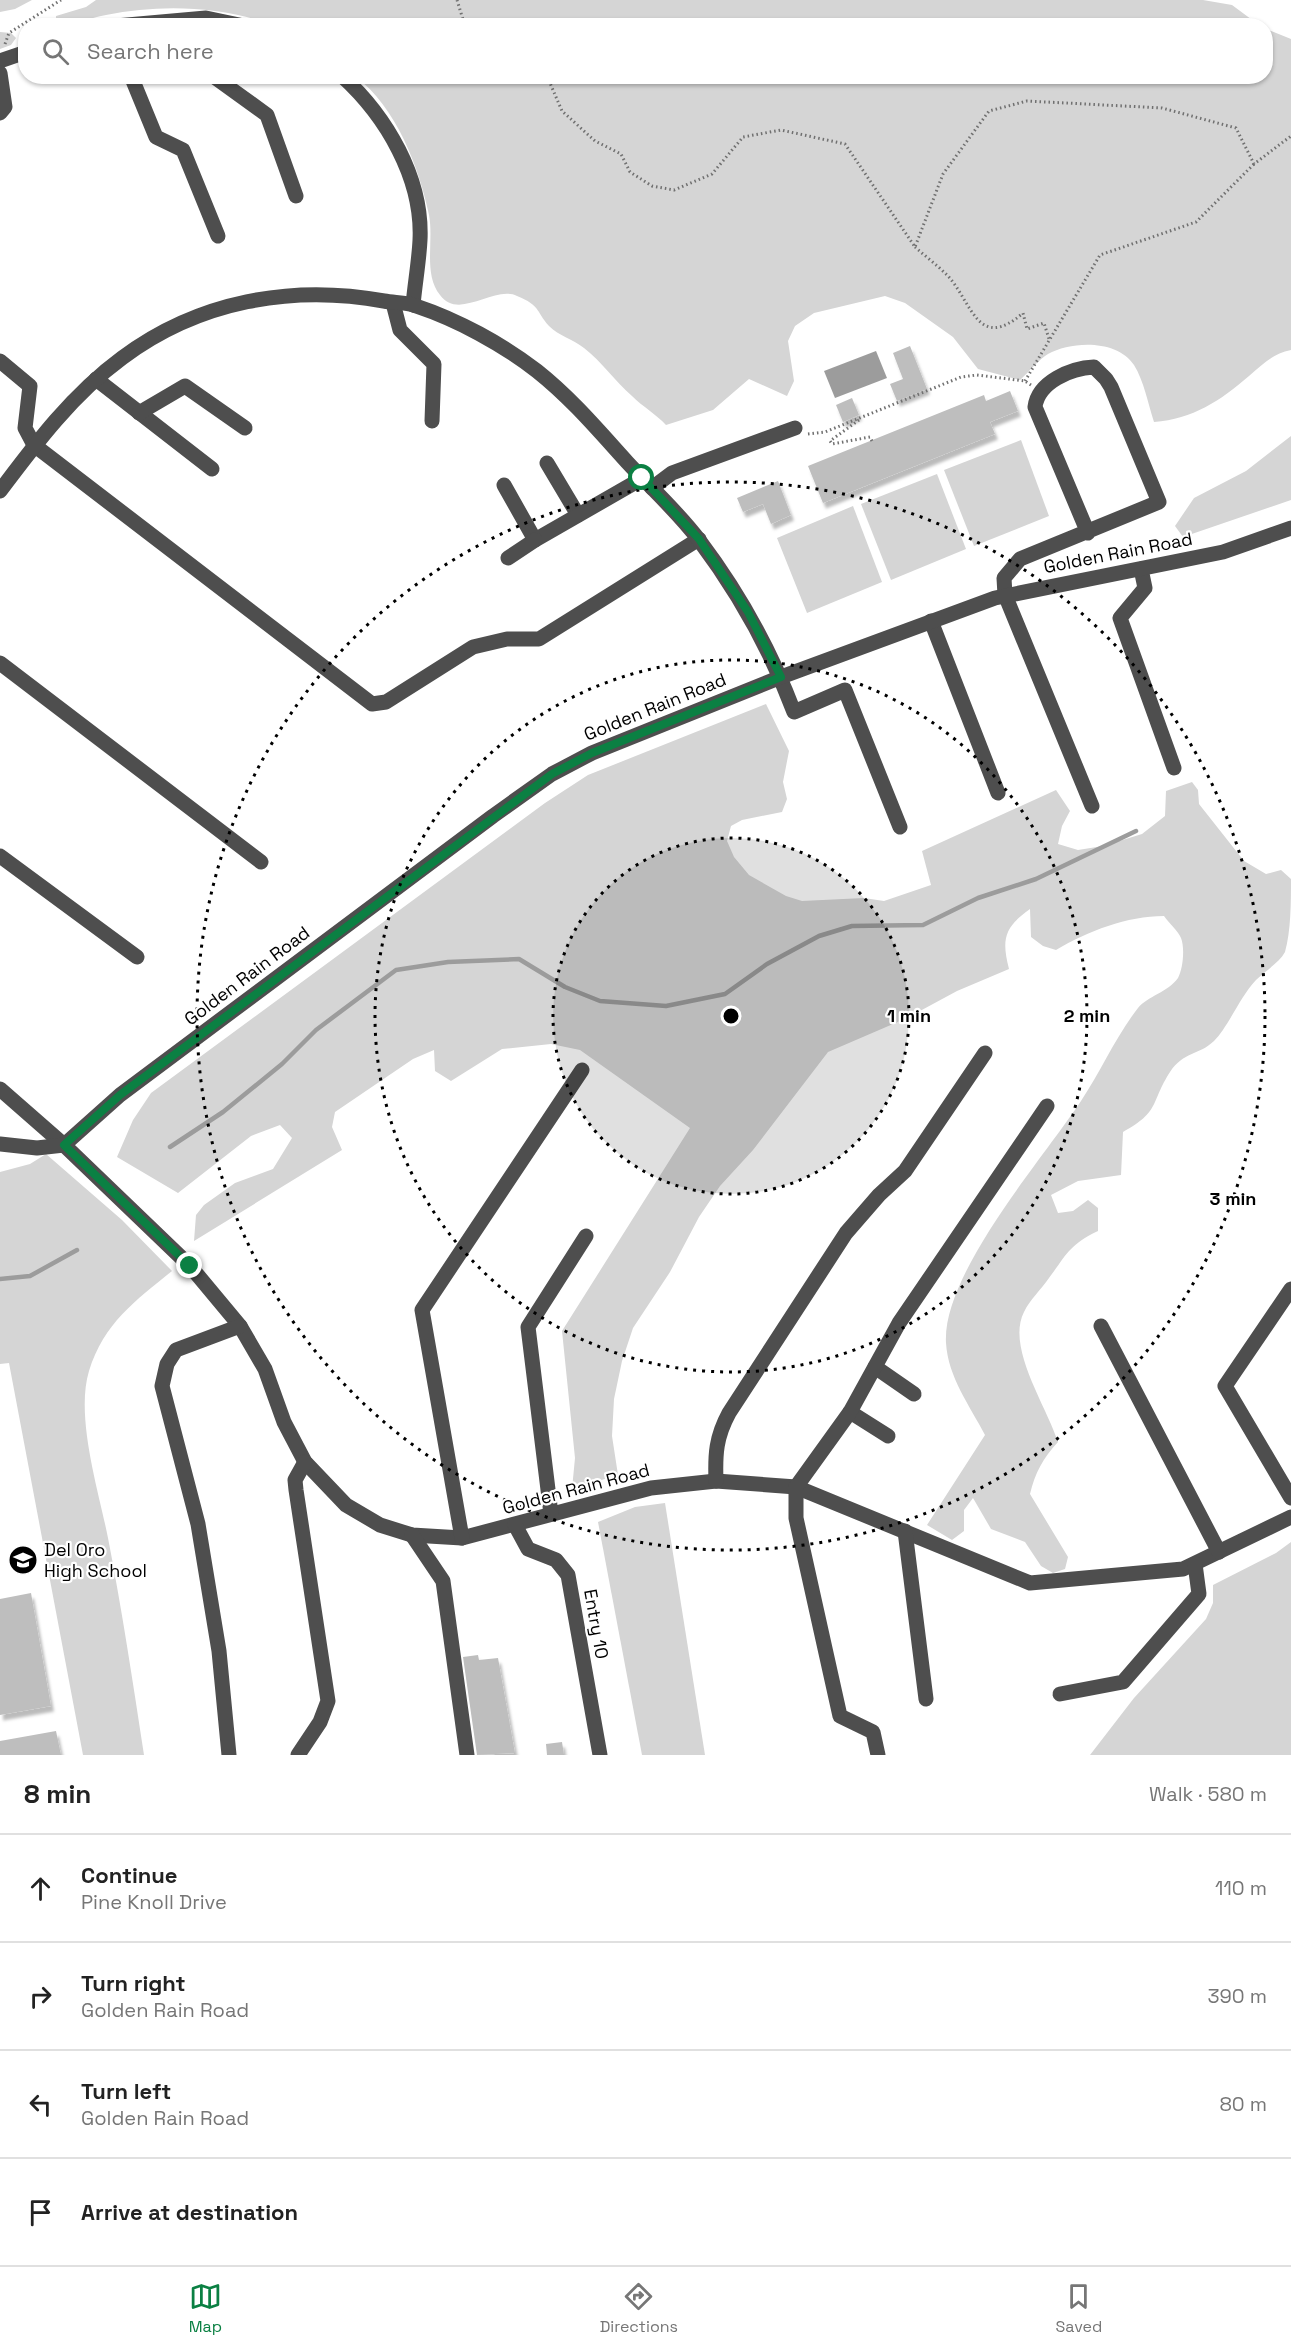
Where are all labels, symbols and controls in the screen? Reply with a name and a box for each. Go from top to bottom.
search box [18,18,1273,84]
icon: search [39,35,72,68]
text: Search here [87,37,214,65]
route start [628,464,654,490]
street label: Golden Rain Road [1041,527,1194,578]
street label: Golden Rain Road [580,668,729,746]
street label: Golden Rain Road [179,921,314,1030]
text: 1 min [887,1004,931,1027]
text: 2 min [1064,1004,1110,1027]
centre of rings [721,1006,741,1026]
text: 3 min [1210,1187,1256,1210]
route end [176,1252,202,1278]
street label: Golden Rain Road [500,1458,652,1519]
place label: Del Oro High School [44,1538,147,1582]
school or university icon: Del Oro High School [7,1544,39,1576]
street label: Entry 10 [579,1587,614,1661]
text: 8 min [24,1777,91,1811]
text: Walk · 580 m [1149,1781,1267,1807]
text: Continue [81,1861,177,1889]
icon: ahead [24,1872,57,1905]
text: 110 m [1215,1875,1267,1901]
text: Pine Knoll Drive [81,1889,227,1915]
text: Turn right [81,1969,186,1997]
icon: right [24,1980,57,2013]
text: 390 m [1208,1983,1267,2009]
text: Golden Rain Road [81,1997,249,2023]
text: Turn left [81,2077,171,2105]
icon: left [24,2088,57,2121]
text: 80 m [1219,2091,1267,2117]
text: Golden Rain Road [81,2105,249,2131]
icon: arrive [24,2196,57,2229]
text: Arrive at destination [81,2198,298,2226]
tab: Map [189,2280,222,2337]
tab: Directions [600,2280,678,2337]
tab: Saved [1056,2280,1102,2337]

